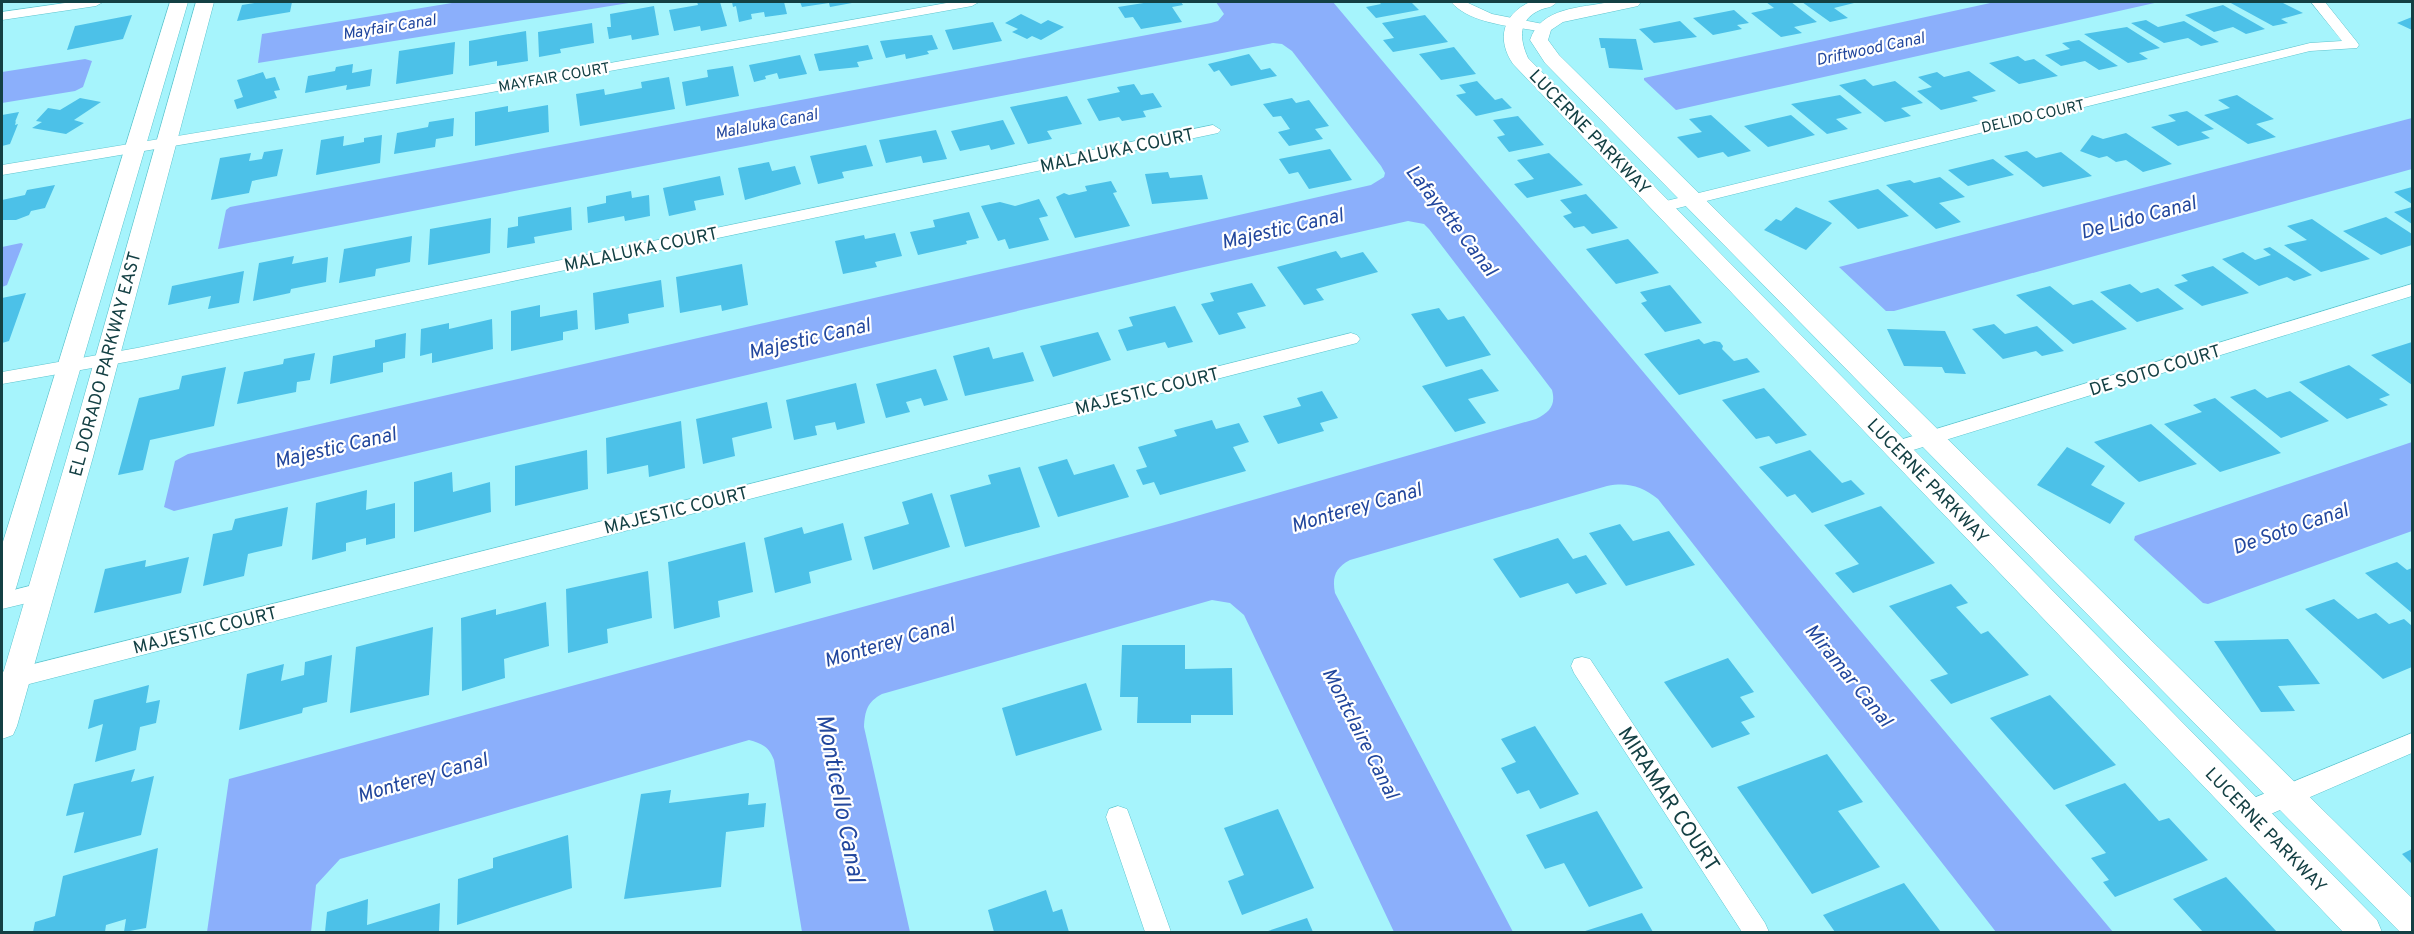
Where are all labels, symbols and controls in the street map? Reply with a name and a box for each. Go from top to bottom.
water label: Mayfair Canal [341,11,438,45]
water label: Driftwood Canal [1814,29,1927,71]
street label: MAYFAIR COURT [497,59,612,98]
street label: LUCERNE PARKWAY [1523,66,1655,201]
street label: DELIDO COURT [1980,96,2087,139]
water label: Malaluka Canal [713,105,820,145]
street label: MALALUKA COURT [1038,124,1196,179]
water label: Lafayette Canal [1399,160,1503,283]
water label: De Lido Canal [2078,191,2200,247]
water label: Majestic Canal [1219,203,1347,257]
street label: MALALUKA COURT [562,223,720,278]
street label: EL DORADO PARKWAY EAST [65,250,148,479]
water label: Majestic Canal [746,313,874,367]
street label: DE SOTO COURT [2087,341,2224,402]
street label: MAJESTIC COURT [1073,363,1222,421]
street label: LUCERNE PARKWAY [1861,415,1993,550]
water label: Majestic Canal [272,422,400,476]
water label: Monterey Canal [1288,478,1426,540]
street label: MAJESTIC COURT [602,482,751,540]
water label: De Soto Canal [2229,498,2353,562]
street label: MAJESTIC COURT [131,602,280,660]
water label: Monterey Canal [821,613,959,675]
water label: Miramar Canal [1798,619,1898,734]
water label: Montclaire Canal [1315,664,1404,805]
water label: Monticello Canal [808,712,870,887]
street label: MIRAMAR COURT [1611,722,1725,878]
water label: Monterey Canal [354,748,492,810]
street label: LUCERNE PARKWAY [2199,764,2331,899]

